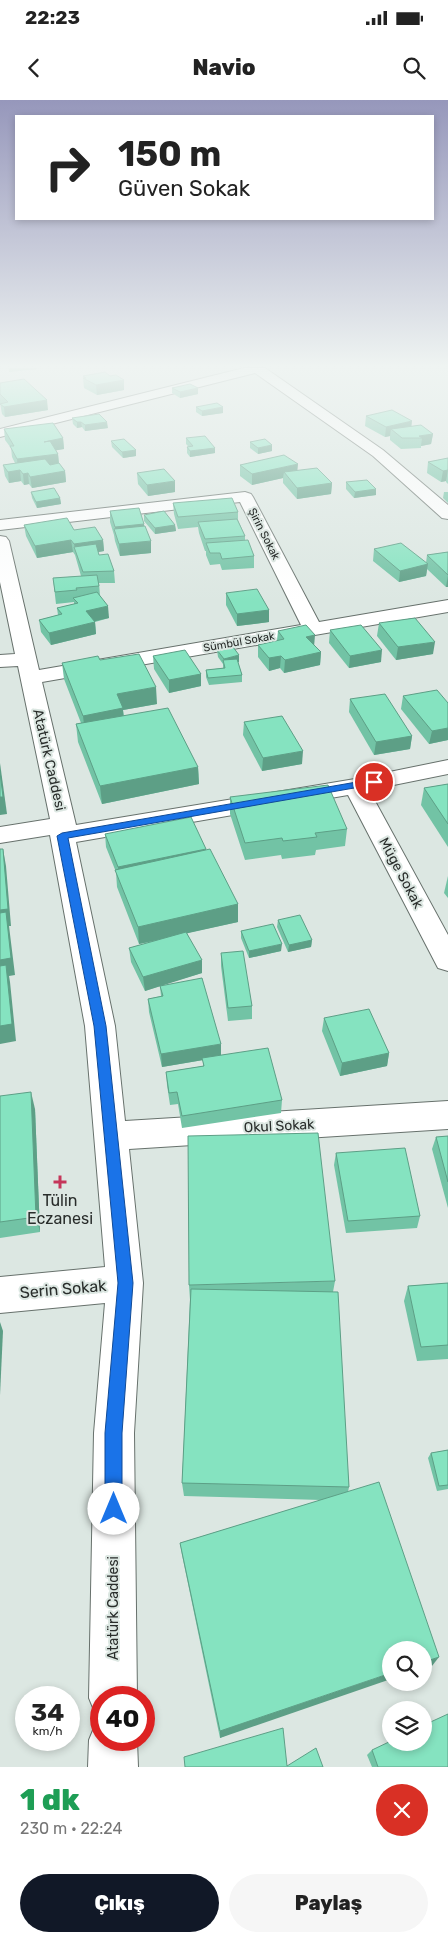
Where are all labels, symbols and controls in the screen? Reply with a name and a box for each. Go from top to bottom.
text: 22:23 [25,6,80,29]
icon: back [20,54,48,82]
text: Navio [193,54,255,81]
icon: search [400,54,428,82]
text: 150 m [118,133,221,175]
icon: right [35,135,100,200]
text: Güven Sokak [118,175,250,202]
street label: Şirin Sokak [245,506,283,562]
street label: Sümbül Sokak [202,629,276,655]
street label: Atatürk Caddesi [29,707,69,813]
pin [353,761,395,803]
icon: arrive [360,768,388,796]
street label: Müge Sokak [375,835,427,912]
street label: Okul Sokak [243,1116,316,1136]
marker: Tülin Eczanesi [54,1176,66,1188]
place label: Tülin Eczanesi [27,1191,93,1228]
street label: Serin Sokak [19,1276,108,1302]
position arrow [87,1482,139,1534]
street label: Atatürk Caddesi [105,1556,122,1660]
map controls [382,1641,432,1751]
button: search [382,1641,432,1691]
speed limit sign: 40 [90,1686,155,1751]
text: 34 [31,1698,64,1727]
button: layers [382,1701,432,1751]
text: km/h [33,1724,62,1738]
text: 1 dk [20,1782,80,1818]
button: close [376,1784,428,1836]
text: 230 m · 22:24 [20,1819,122,1838]
button: Çıkış [20,1874,219,1932]
button: Paylaş [229,1874,428,1932]

